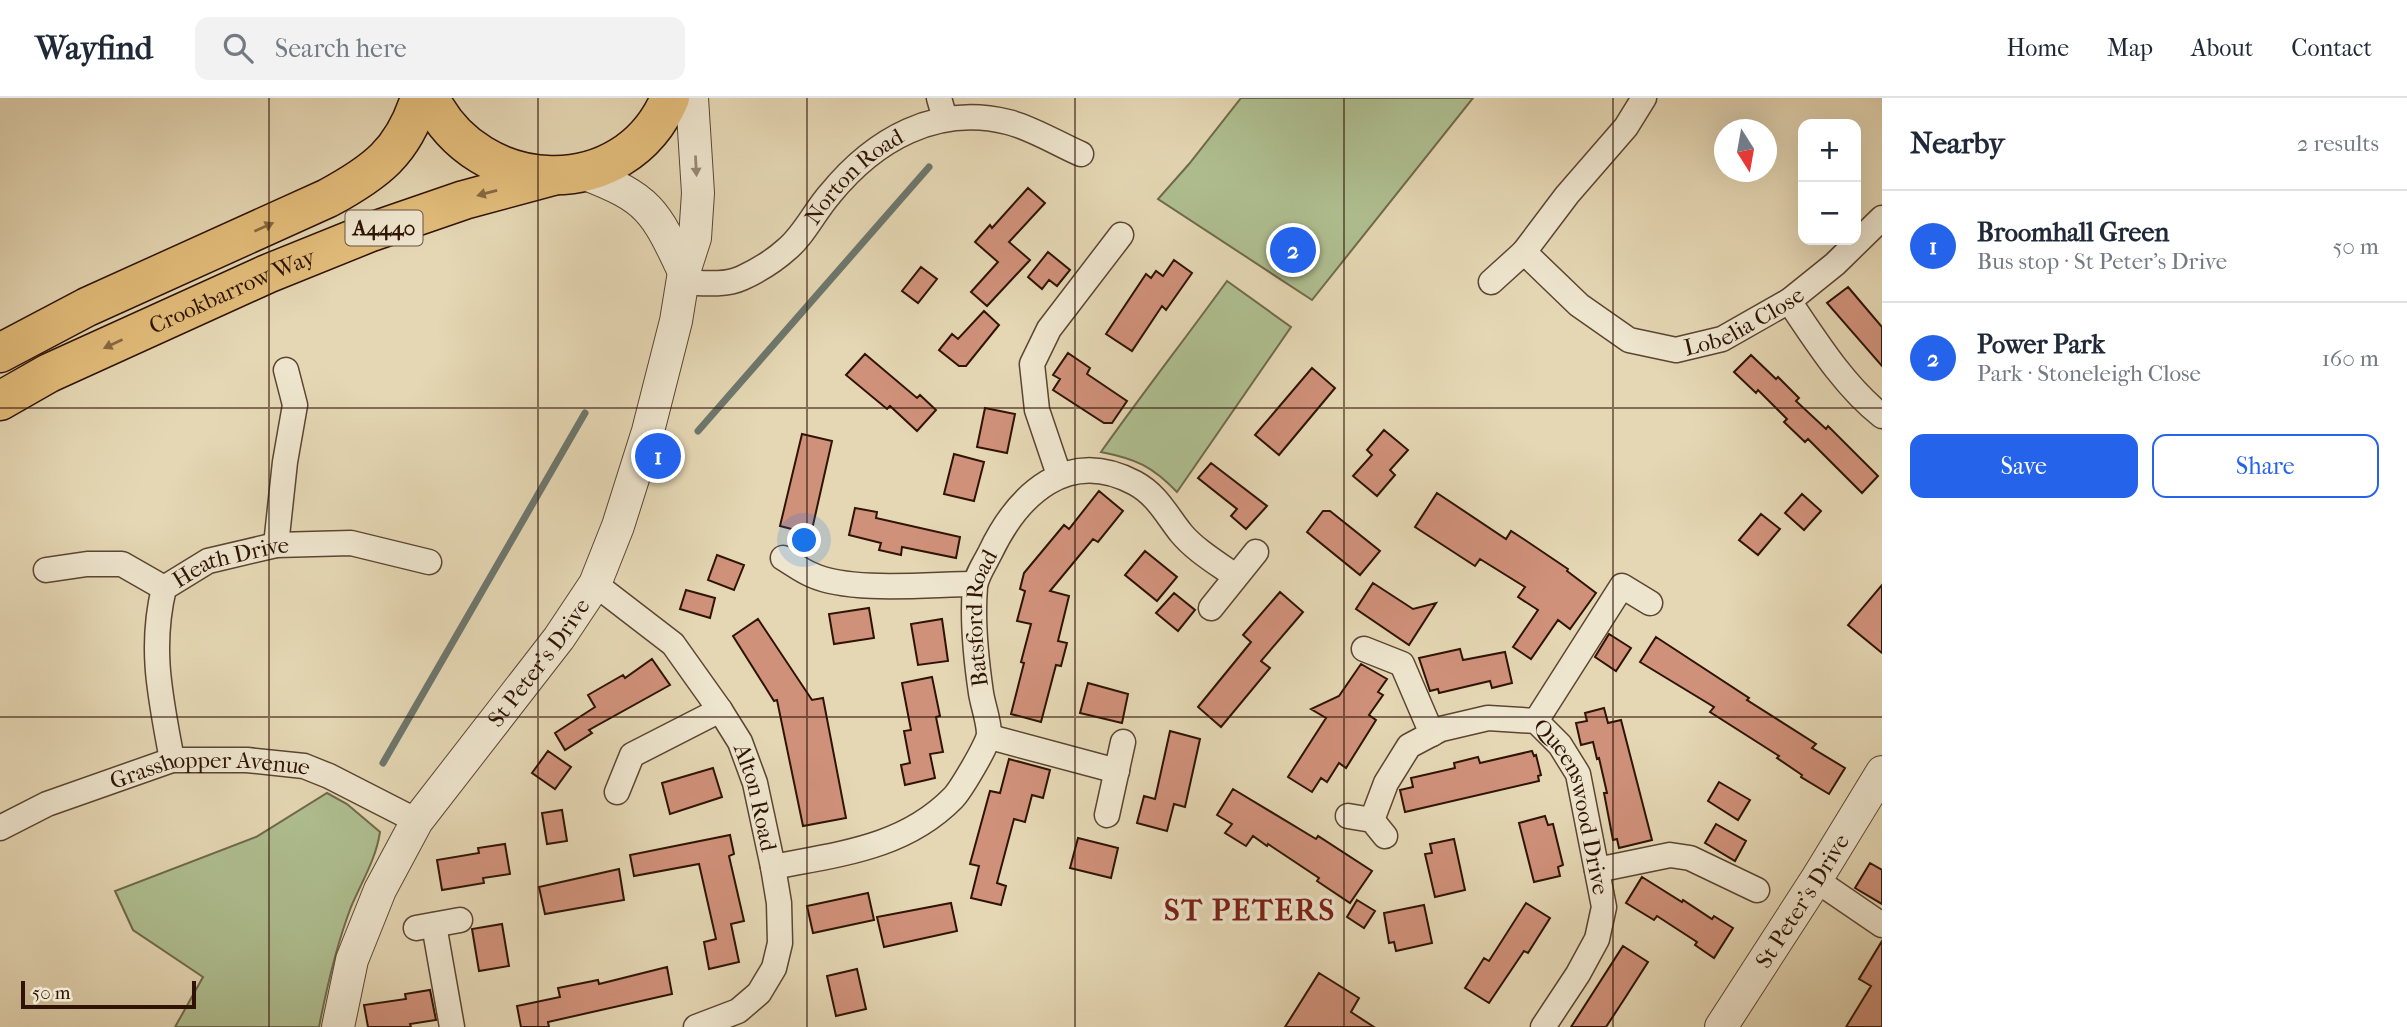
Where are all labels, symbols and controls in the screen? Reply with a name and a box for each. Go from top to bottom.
search box [195,17,685,80]
text: Wayfind [35,29,153,68]
icon: search [219,29,257,67]
text: Search here [275,33,407,64]
text: Home [2007,34,2069,62]
text: Map [2107,34,2153,62]
text: About [2191,34,2253,62]
text: Contact [2291,34,2372,62]
north arrow [1714,119,1777,182]
map controls [1798,119,1861,245]
button: + [1798,119,1861,182]
street label: Norton Road [799,122,908,229]
text: Nearby [1910,126,2005,161]
text: 2 results [2297,130,2379,157]
one-way arrow [691,155,702,177]
button: − [1798,182,1861,245]
one-way arrow [477,189,498,199]
road number: A4440 [346,211,422,246]
text: Broomhall Green [1977,217,2169,248]
one-way arrow [253,221,274,232]
pin: 2 [1270,224,1316,276]
text: 1 [1929,233,1937,260]
text: 50 m [2332,233,2379,260]
street label: Crookbarrow Way [145,242,320,339]
text: Bus stop · St Peter's Drive [1977,248,2227,275]
street label: Lobelia Close [1681,281,1809,361]
text: Power Park [1977,329,2105,360]
one-way arrow [103,338,123,350]
text: 2 [1927,345,1939,372]
text: 160 m [2322,345,2379,372]
text: Park · Stoneleigh Close [1977,360,2201,387]
pin: 1 [635,430,681,482]
button: Save [1910,434,2138,498]
button: Share [2152,434,2379,498]
your location [787,523,821,557]
street label: Heath Drive [167,531,289,593]
street label: Batsford Road [960,544,1003,688]
street label: St Peter's Drive [482,593,595,732]
street label: Queenswood Drive [1528,713,1615,897]
street label: Alton Road [728,739,783,854]
street label: Grasshopper Avenue [106,747,315,794]
street label: St Peter's Drive [1749,829,1855,973]
district label: ST PETERS [1164,893,1336,928]
scale bar [21,978,196,1010]
text: 50 m [32,982,71,1004]

